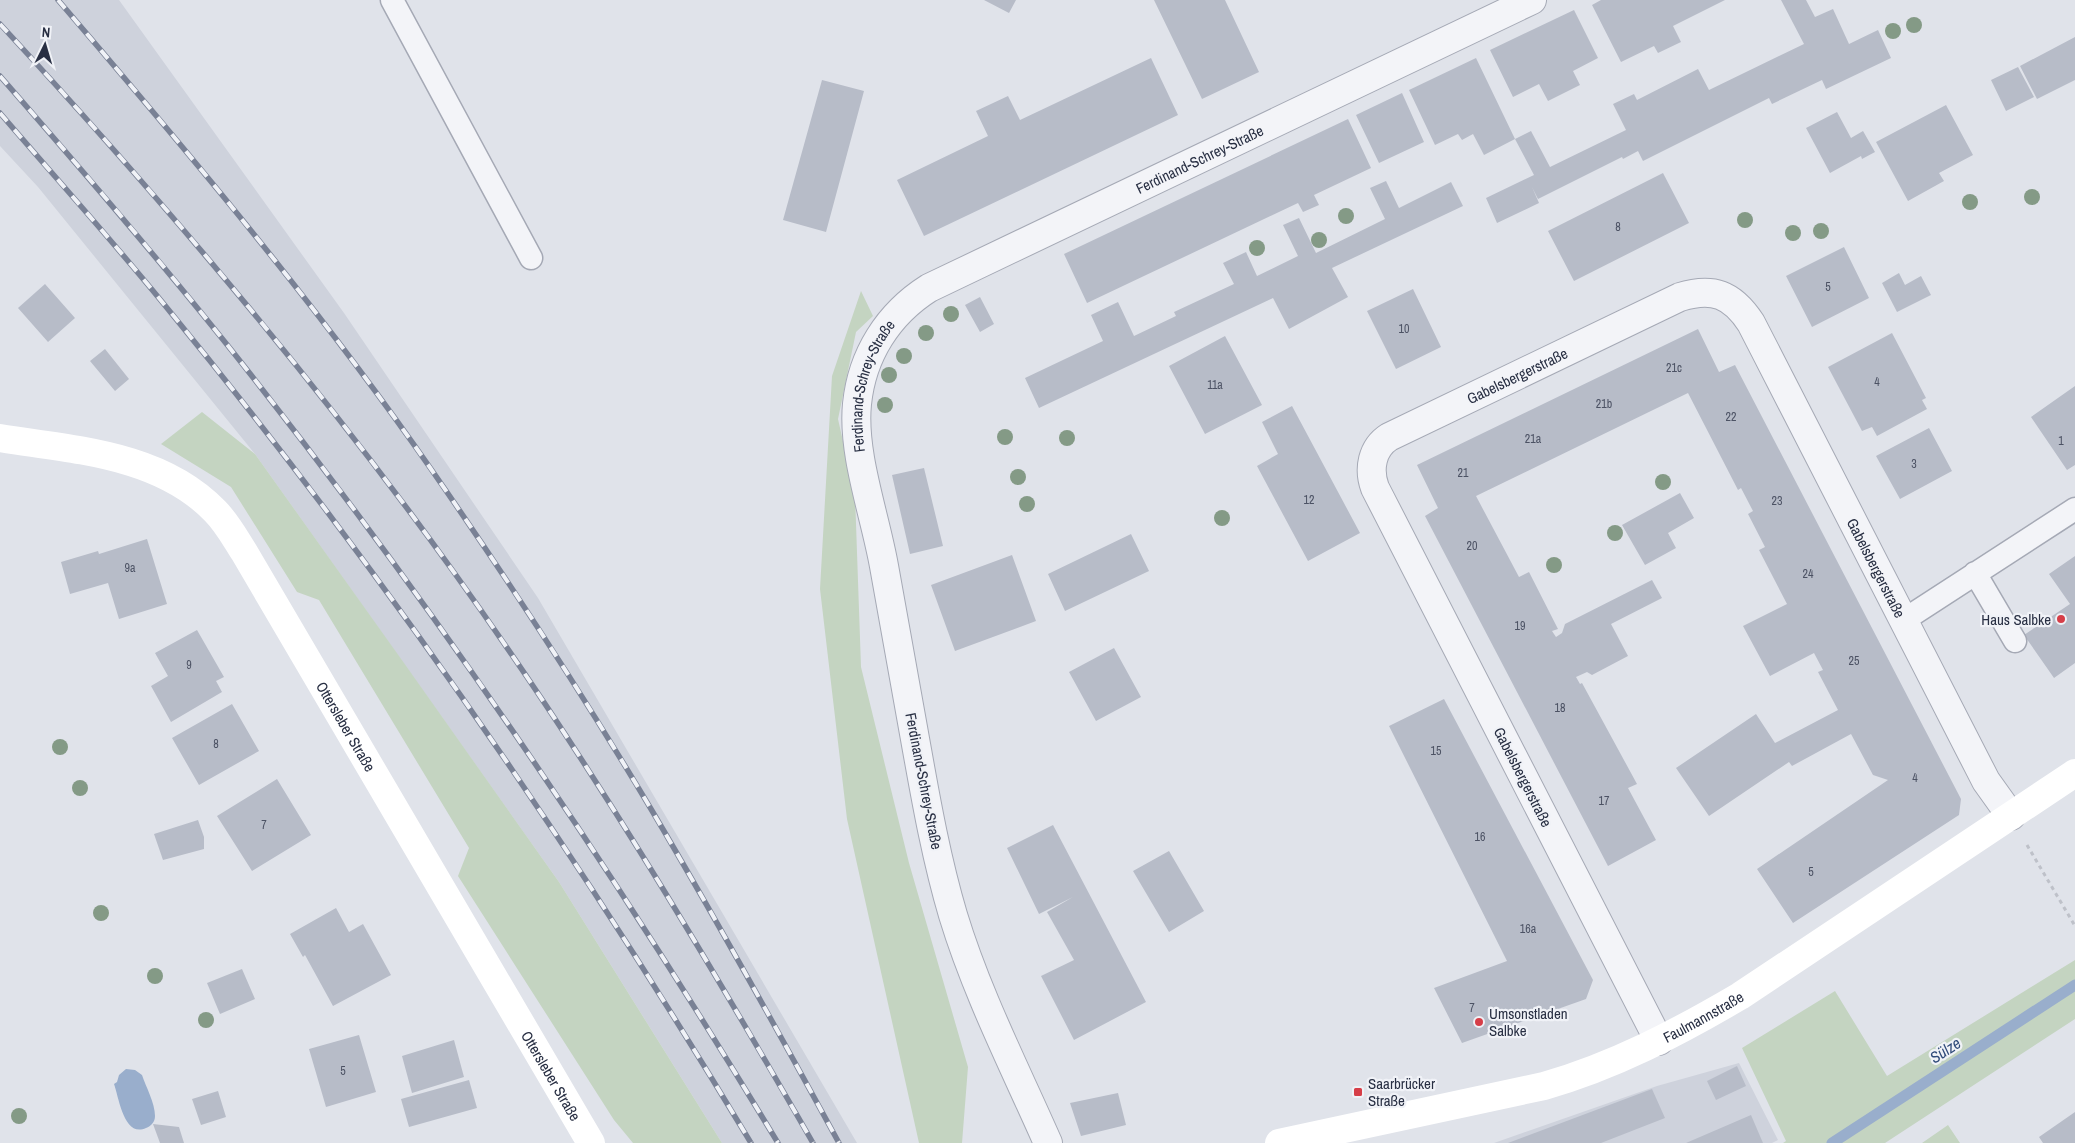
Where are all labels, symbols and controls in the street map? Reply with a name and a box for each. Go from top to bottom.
north arrow [20,20,70,70]
text: N [41,23,51,41]
street label: Ferdinand-Schrey-Straße [1132,119,1267,198]
house number: 8 [1615,219,1621,235]
house number: 5 [1825,279,1831,295]
street label: Ferdinand-Schrey-Straße [846,315,899,454]
house number: 10 [1399,321,1409,337]
street label: Gabelsbergerstraße [1463,342,1571,409]
house number: 21c [1666,360,1682,376]
house number: 4 [1874,374,1880,390]
house number: 11a [1207,377,1223,393]
house number: 21b [1596,396,1612,412]
house number: 22 [1726,409,1736,425]
house number: 21a [1525,431,1542,447]
house number: 1 [2058,433,2064,449]
house number: 3 [1911,456,1917,472]
house number: 21 [1458,465,1469,481]
house number: 12 [1304,492,1314,508]
house number: 23 [1772,493,1782,509]
street label: Gabelsbergerstraße [1842,514,1911,621]
house number: 20 [1467,538,1477,554]
house number: 9a [125,560,136,576]
house number: 24 [1803,566,1814,582]
place label: Haus Salbke [1981,609,2051,630]
marker: Haus Salbke [2055,613,2067,625]
house number: 19 [1515,618,1525,634]
house number: 25 [1849,653,1860,669]
house number: 9 [186,657,192,673]
street label: Ottersleber Straße [312,677,381,775]
house number: 18 [1555,700,1565,716]
street label: Ferdinand-Schrey-Straße [900,711,948,851]
street label: Gabelsbergerstraße [1489,723,1557,831]
house number: 8 [213,736,219,752]
house number: 15 [1431,743,1442,759]
house number: 4 [1912,770,1918,786]
house number: 17 [1599,793,1610,809]
house number: 7 [261,817,267,833]
house number: 16 [1475,829,1485,845]
house number: 5 [1808,864,1814,880]
house number: 16a [1520,921,1537,937]
street label: Faulmannstraße [1659,986,1747,1047]
house number: 7 [1469,1000,1475,1016]
place label: Umsonstladen Salbke [1489,1003,1568,1041]
marker: Umsonstladen Salbke [1473,1016,1485,1028]
street label: Ottersleber Straße [517,1027,586,1125]
water label: Sülze [1925,1032,1965,1068]
house number: 5 [340,1063,346,1079]
place label: Saarbrücker Straße [1368,1073,1435,1111]
marker: Saarbrücker Straße [1352,1086,1364,1098]

